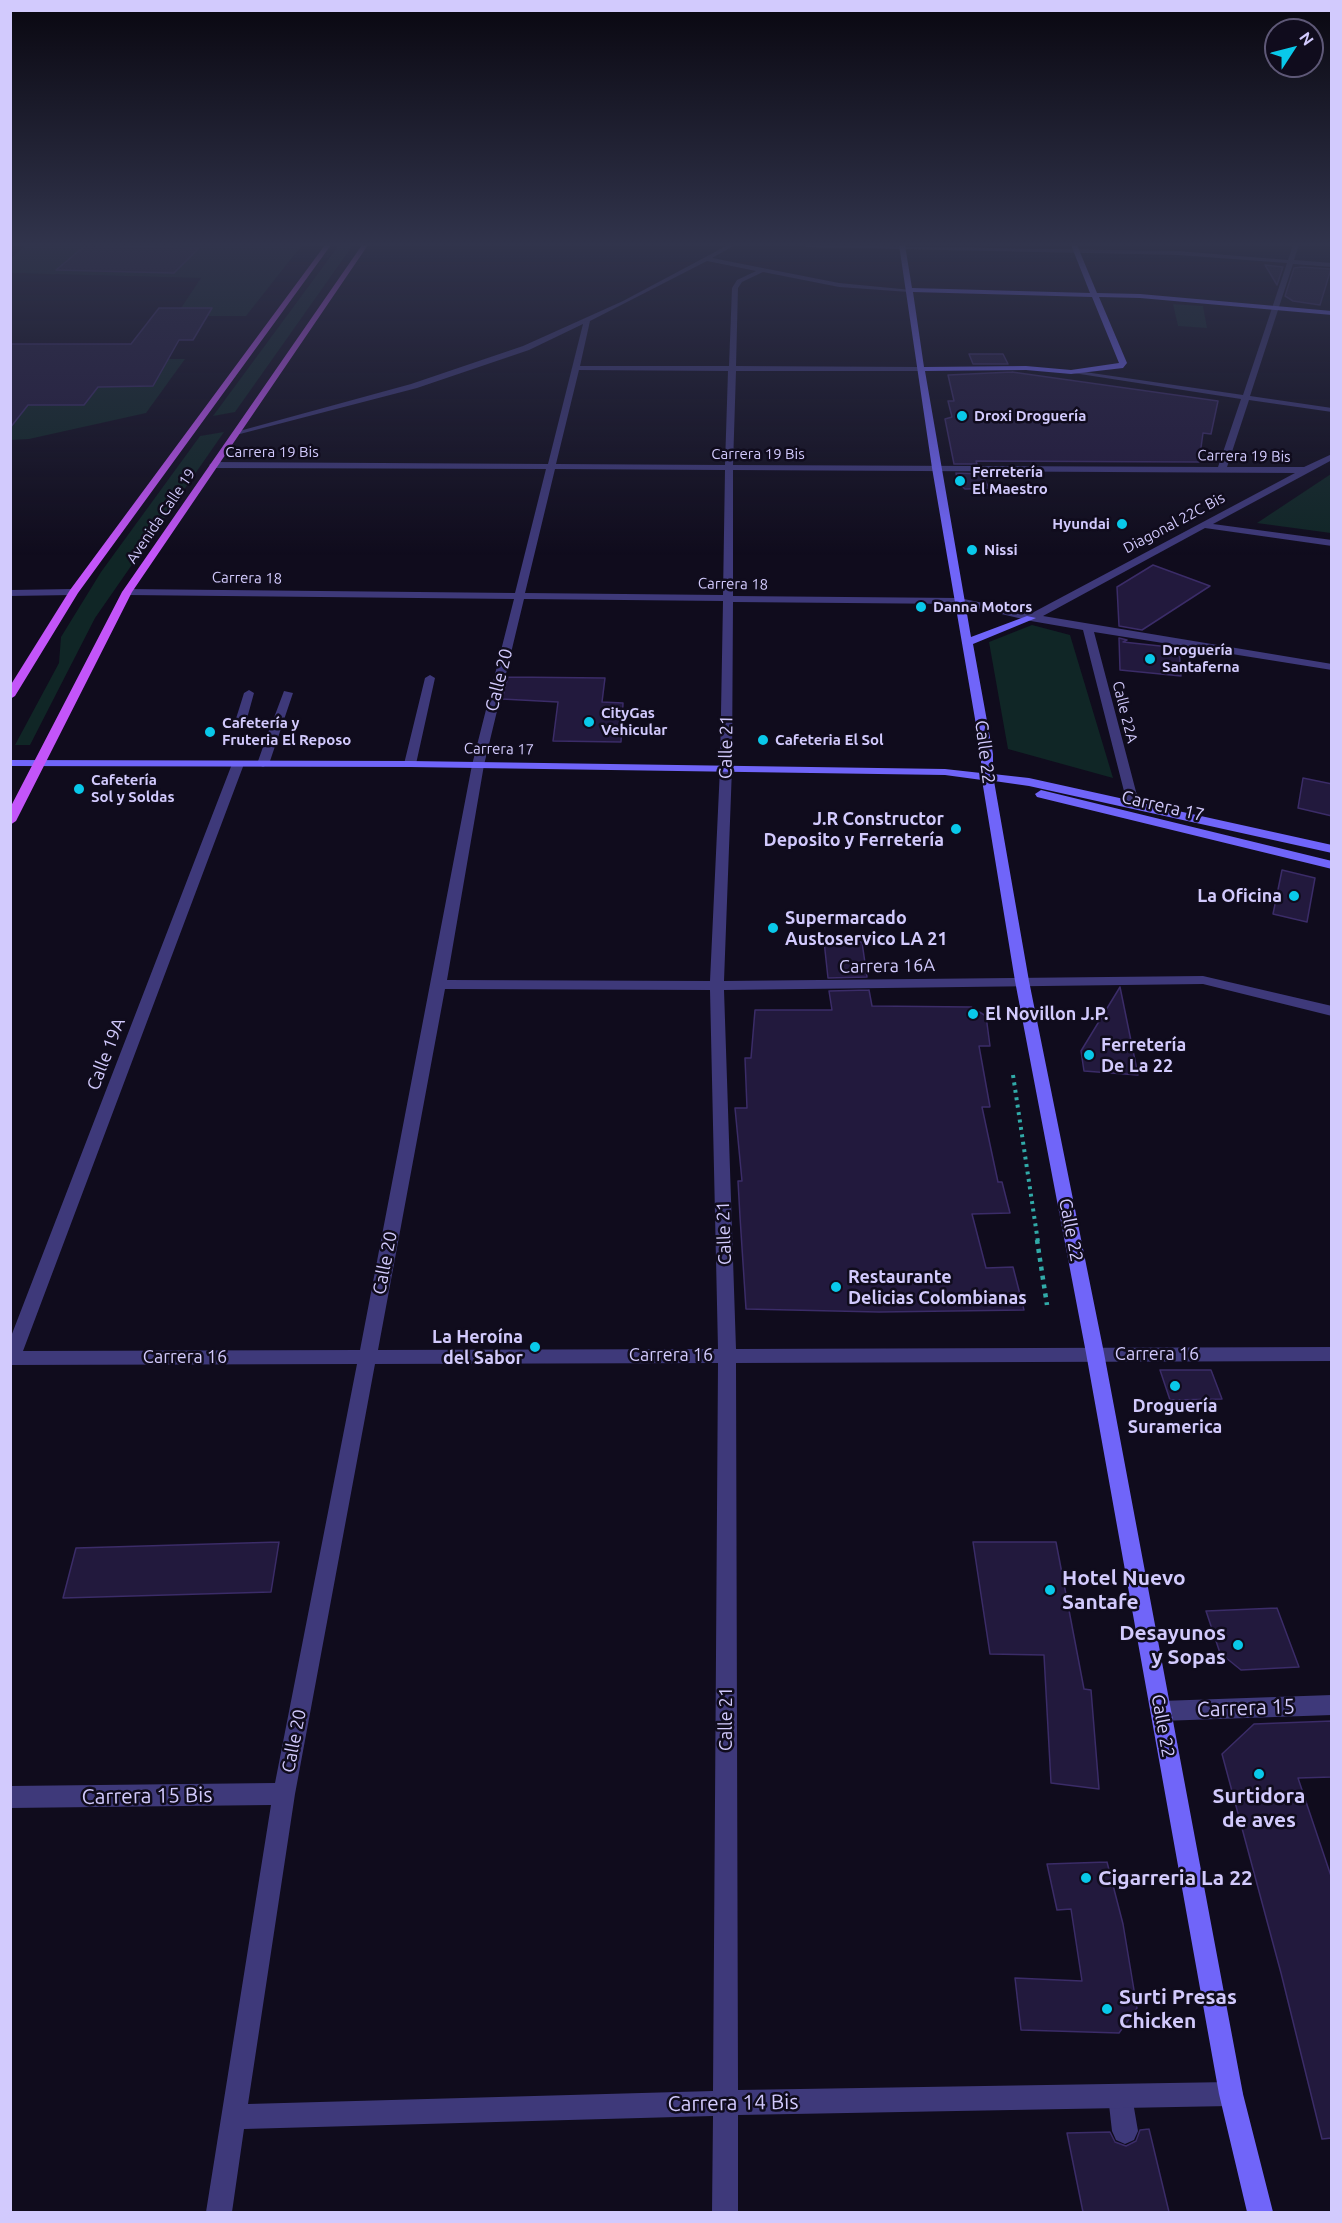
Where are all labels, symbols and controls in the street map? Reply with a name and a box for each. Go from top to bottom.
north arrow [1264,18,1324,78]
text: N [1296,28,1318,49]
place label: Droxi Droguería [974,407,1086,425]
marker: Droxi Droguería [955,409,969,423]
street label: Carrera 19 Bis [225,443,319,461]
street label: Carrera 19 Bis [711,445,805,463]
street label: Carrera 19 Bis [1197,446,1291,466]
place label: Ferretería El Maestro [972,463,1048,498]
street label: Avenida Calle 19 [123,465,199,567]
marker: Ferretería El Maestro [953,474,967,488]
street label: Diagonal 22C Bis [1120,489,1228,557]
place label: Hyundai [1052,515,1110,533]
marker: Hyundai [1115,517,1129,531]
place label: Nissi [984,541,1018,559]
marker: Nissi [965,543,979,557]
street label: Carrera 18 [212,568,282,588]
street label: Carrera 18 [698,574,768,594]
place label: Danna Motors [933,598,1032,616]
marker: Danna Motors [914,600,928,614]
place label: Droguería Santaferna [1162,641,1240,676]
street label: Calle 20 [481,646,517,714]
marker: Droguería Santaferna [1143,652,1157,666]
street label: Calle 22A [1109,679,1141,745]
place label: CityGas Vehicular [601,704,668,739]
place label: Cafetería y Fruteria El Reposo [222,714,351,749]
marker: CityGas Vehicular [582,715,596,729]
street label: Calle 21 [715,715,737,779]
street label: Calle 22 [970,719,1000,785]
marker: Cafetería y Fruteria El Reposo [203,725,217,739]
place label: Cafeteria El Sol [775,731,884,749]
marker: Cafeteria El Sol [756,733,770,747]
street label: Carrera 17 [464,739,534,759]
place label: Cafetería Sol y Soldas [91,771,174,806]
marker: Cafetería Sol y Soldas [72,782,86,796]
street label: Carrera 17 [1119,786,1207,826]
place label: J.R Constructor Deposito y Ferretería [764,808,944,850]
marker: J.R Constructor Deposito y Ferretería [949,822,963,836]
place label: La Oficina [1197,885,1282,907]
marker: La Oficina [1287,889,1301,903]
place label: Supermarcado Austoservico LA 21 [785,907,948,950]
marker: Supermarcado Austoservico LA 21 [766,921,780,935]
street label: Carrera 16A [839,954,935,978]
place label: El Novillon J.P. [985,1003,1109,1025]
marker: El Novillon J.P. [966,1007,980,1021]
street label: Calle 19A [82,1015,130,1093]
place label: Ferretería De La 22 [1101,1034,1186,1076]
marker: Ferretería De La 22 [1082,1048,1096,1062]
street label: Calle 22 [1054,1196,1088,1264]
street label: Calle 21 [712,1201,736,1265]
street label: Calle 20 [368,1229,402,1297]
place label: Restaurante Delicias Colombianas [848,1266,1027,1308]
marker: Restaurante Delicias Colombianas [829,1280,843,1294]
place label: La Heroína del Sabor [432,1326,523,1368]
marker: La Heroína del Sabor [528,1340,542,1354]
street label: Carrera 16 [1115,1343,1199,1365]
street label: Carrera 16 [629,1344,713,1366]
street label: Carrera 16 [143,1346,227,1368]
marker: Droguería Suramerica [1168,1379,1182,1393]
place label: Droguería Suramerica [1128,1395,1222,1438]
place label: Hotel Nuevo Santafe [1062,1565,1186,1615]
marker: Hotel Nuevo Santafe [1043,1583,1057,1597]
place label: Desayunos y Sopas [1119,1620,1226,1670]
marker: Desayunos y Sopas [1231,1638,1245,1652]
street label: Calle 21 [715,1687,737,1751]
street label: Calle 22 [1147,1693,1179,1759]
street label: Carrera 15 [1196,1694,1296,1722]
street label: Calle 20 [277,1707,311,1775]
marker: Surtidora de aves [1252,1767,1266,1781]
street label: Carrera 15 Bis [81,1782,213,1810]
place label: Surtidora de aves [1213,1783,1305,1833]
place label: Cigarreria La 22 [1098,1865,1253,1891]
marker: Cigarreria La 22 [1079,1871,1093,1885]
place label: Surti Presas Chicken [1119,1984,1237,2034]
marker: Surti Presas Chicken [1100,2002,1114,2016]
street label: Carrera 14 Bis [667,2089,799,2117]

